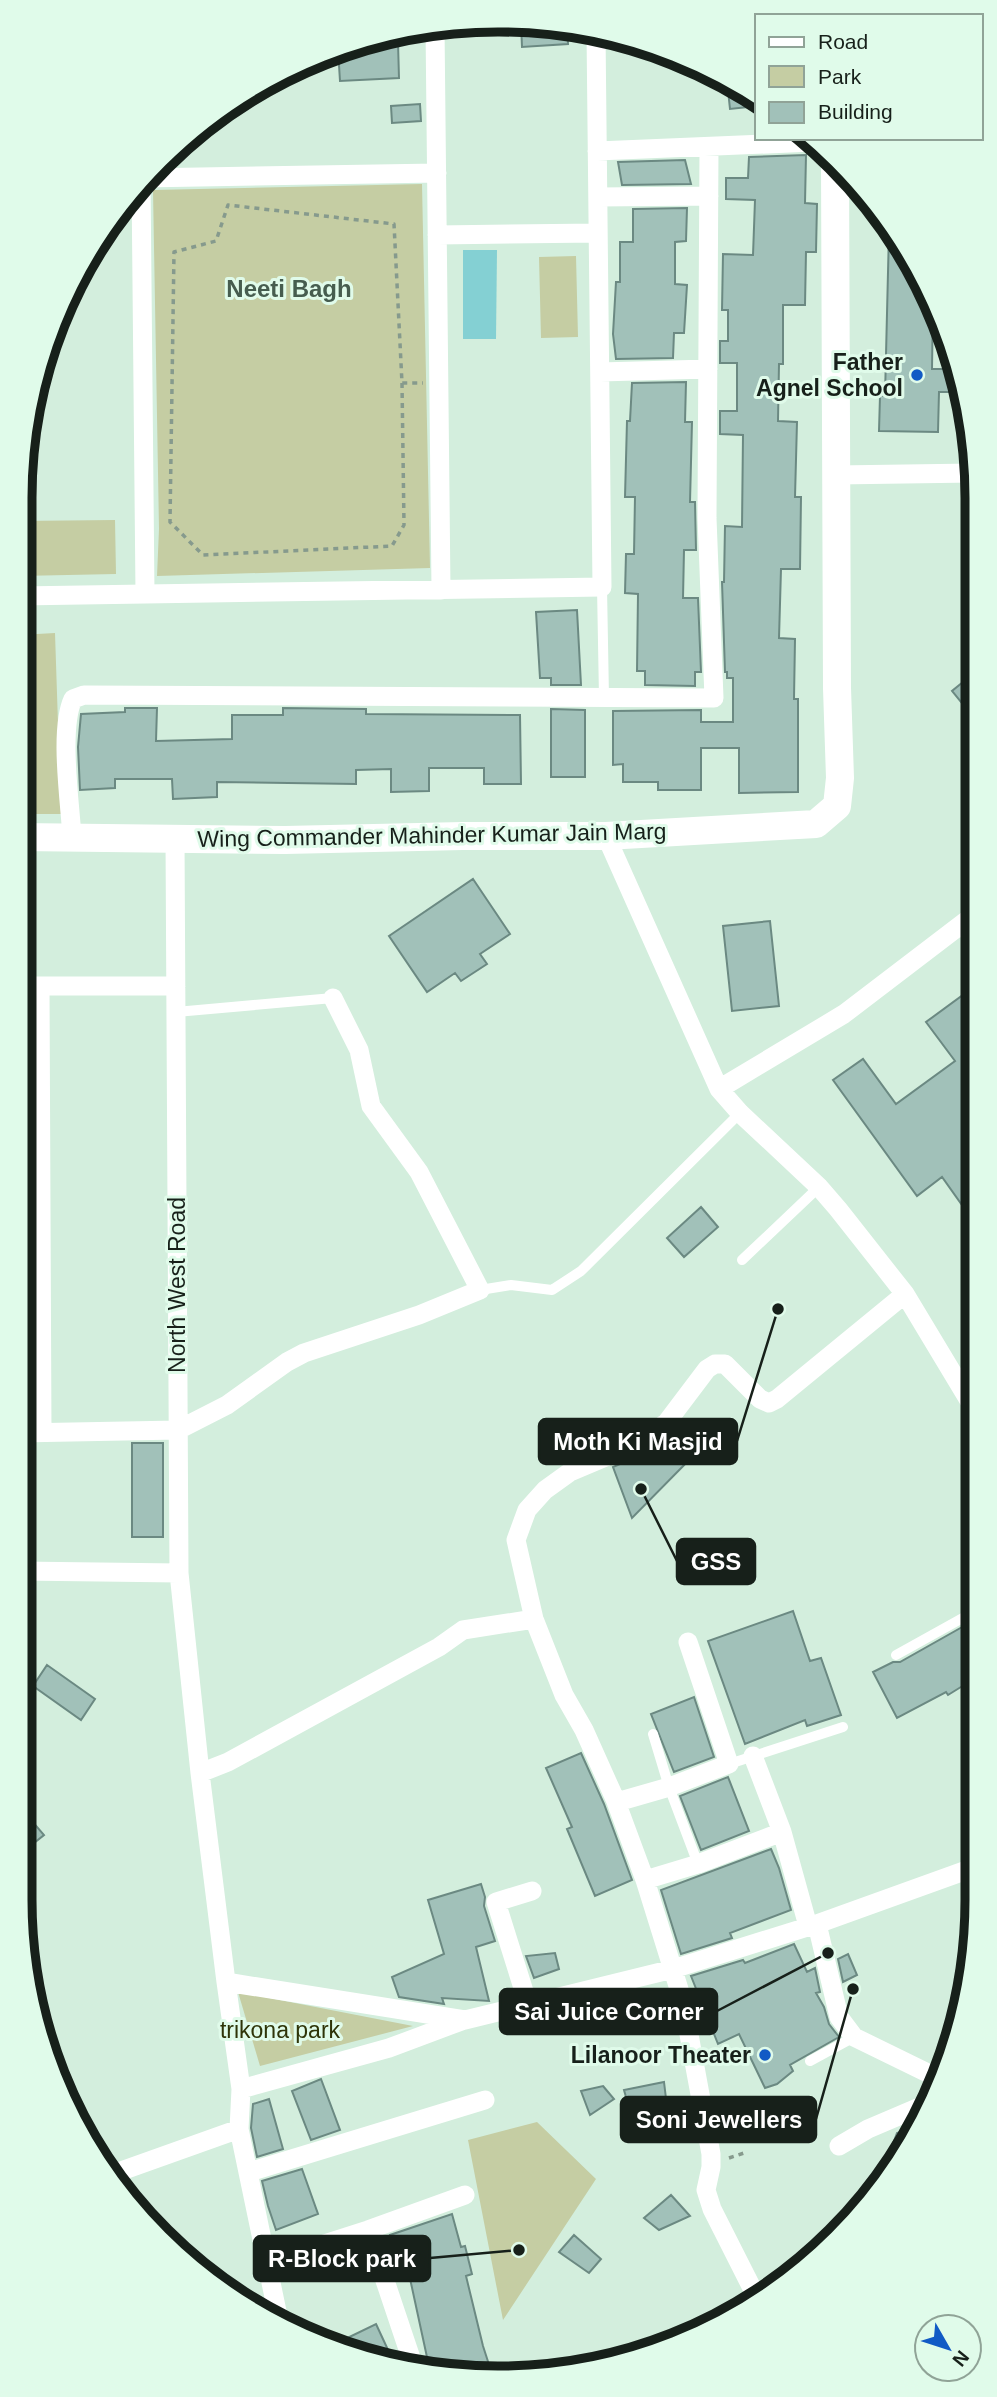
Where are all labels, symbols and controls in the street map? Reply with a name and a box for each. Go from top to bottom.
legend [755,14,983,140]
text: Road [818,30,868,53]
text: Park [818,65,862,88]
text: Building [818,100,893,123]
district label: Neeti Bagh [226,275,352,302]
place label: Father Agnel School [756,349,903,401]
marker: Father Agnel School [909,367,925,383]
street label: Wing Commander Mahinder Kumar Jain Marg [197,818,667,852]
street label: North West Road [164,1197,190,1373]
callout: Moth Ki Masjid [539,1419,737,1464]
text: Moth Ki Masjid [553,1428,723,1455]
callout: GSS [677,1539,755,1584]
text: GSS [691,1548,741,1575]
callout: Sai Juice Corner [500,1989,717,2034]
text: Sai Juice Corner [514,1998,704,2025]
park label: trikona park [220,2017,341,2043]
place label: Lilanoor Theater [571,2042,751,2068]
marker: Lilanoor Theater [757,2047,773,2063]
callout: Soni Jewellers [621,2097,816,2142]
text: Soni Jewellers [636,2106,802,2133]
callout: R-Block park [254,2236,430,2281]
text: R-Block park [268,2245,417,2272]
north arrow [913,2313,983,2383]
text: N [948,2346,973,2370]

